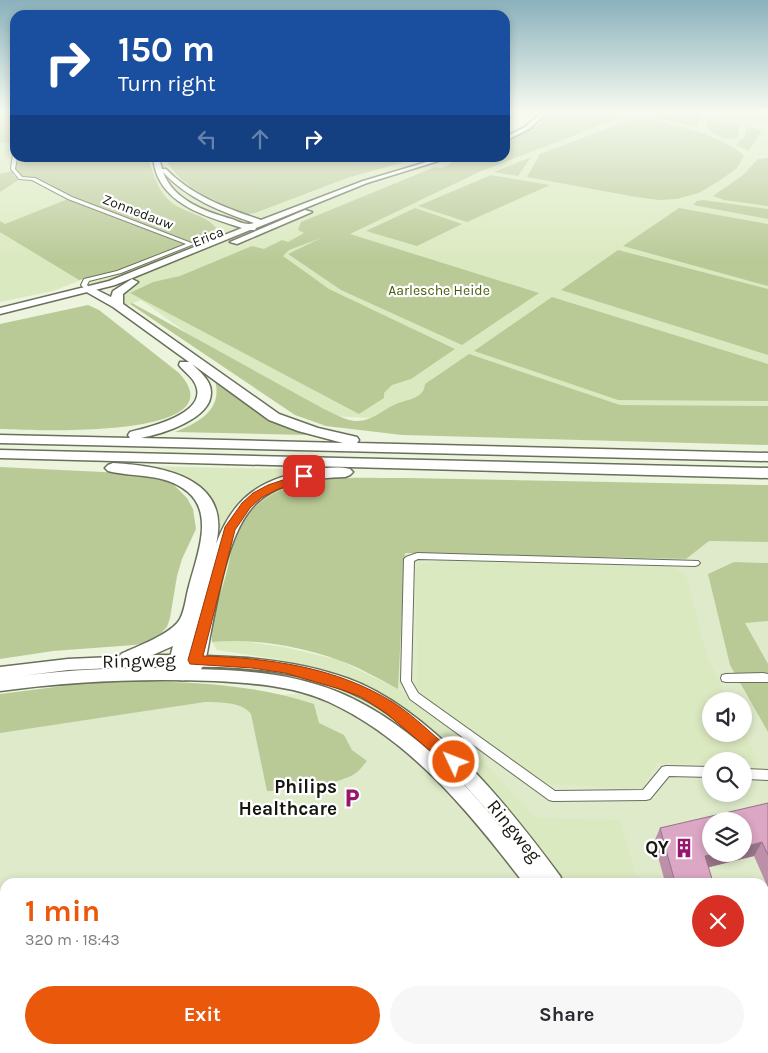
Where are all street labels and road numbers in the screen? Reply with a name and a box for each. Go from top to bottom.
street label: Zonnedauw [100,191,176,233]
street label: Erica [190,223,226,251]
street label: Ringweg [102,649,176,673]
street label: Ringweg [482,795,546,867]

